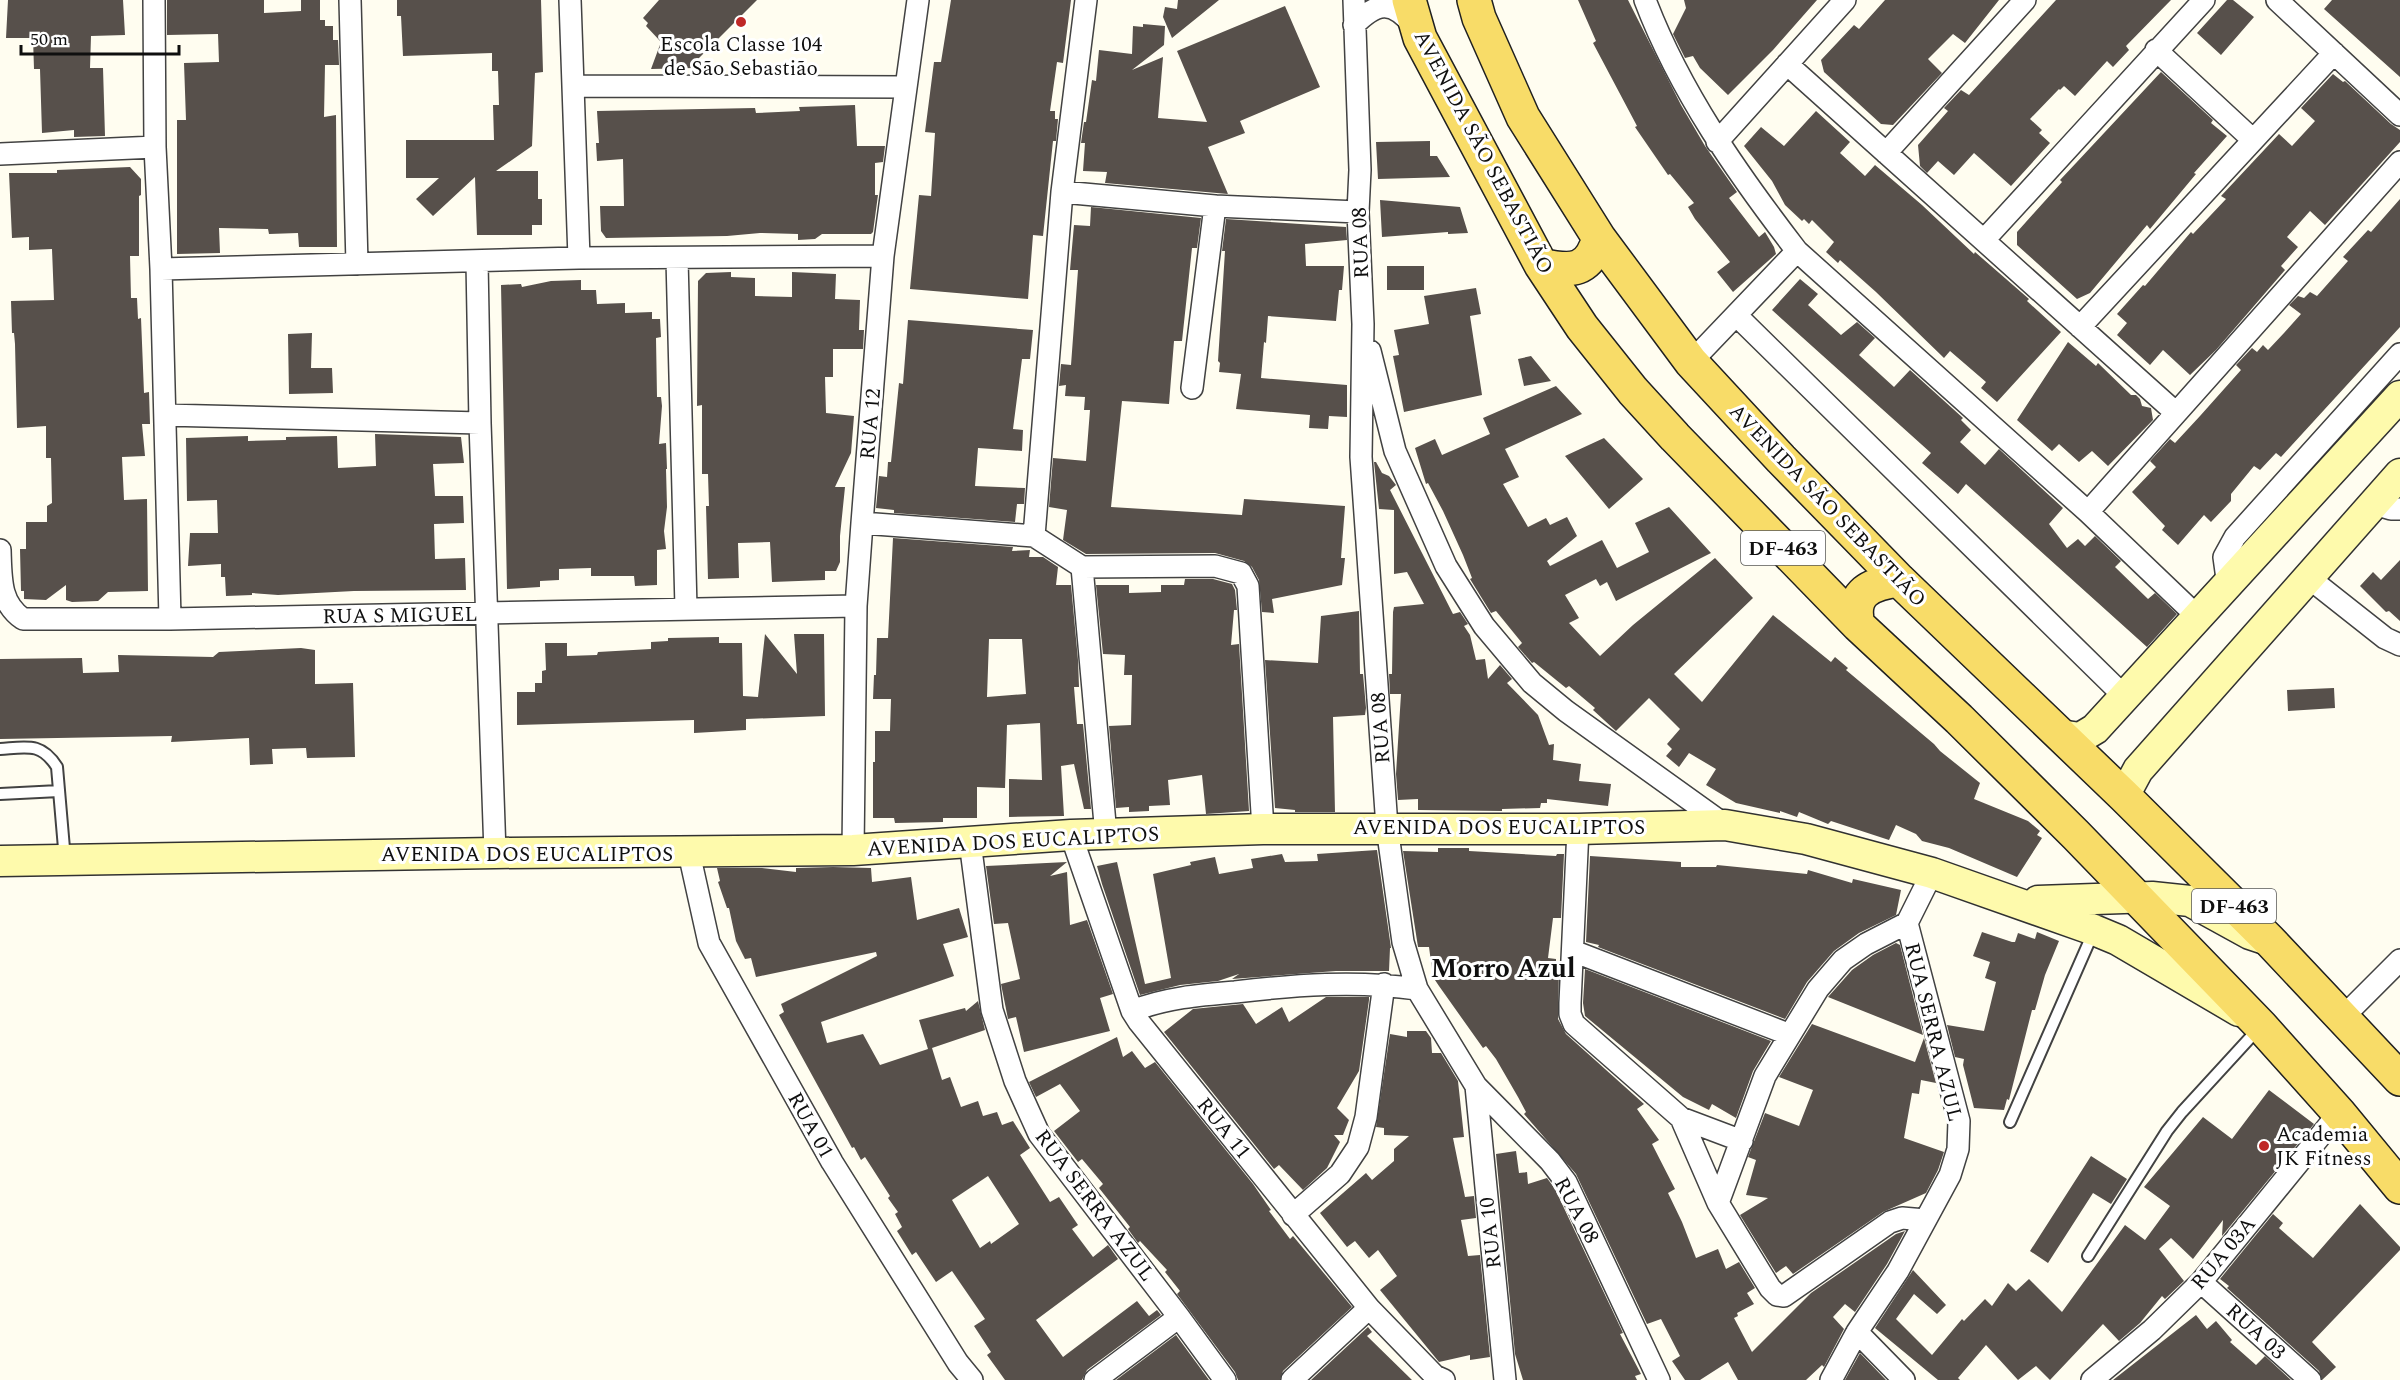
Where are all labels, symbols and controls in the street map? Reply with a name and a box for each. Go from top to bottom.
marker: Escola Classe 104 de São Sebastião [734,15,748,29]
scale bar [21,18,178,56]
street label: AVENIDA SÃO SEBASTIÃO [1405,25,1561,280]
text: 50 m [30,26,68,53]
place label: Escola Classe 104 de São Sebastião [660,29,823,85]
street label: RUA 08 [1344,207,1378,279]
street label: RUA 12 [852,387,890,461]
street label: AVENIDA SÃO SEBASTIÃO [1721,397,1933,615]
road number: DF-463 [1741,531,1825,565]
street label: RUA S MIGUEL [322,599,478,633]
street label: RUA 08 [1363,691,1399,765]
street label: AVENIDA DOS EUCALIPTOS [1353,812,1645,844]
street label: AVENIDA DOS EUCALIPTOS [866,818,1160,866]
street label: AVENIDA DOS EUCALIPTOS [381,839,673,871]
road number: DF-463 [2192,889,2276,923]
street label: RUA SERRA AZUL [1895,939,1971,1125]
district label: Morro Azul [1431,948,1575,990]
street label: RUA 01 [779,1086,841,1165]
street label: RUA 11 [1188,1091,1258,1167]
place label: Academia JK Fitness [2276,1119,2372,1175]
street label: RUA SERRA AZUL [1026,1123,1162,1289]
marker: Academia JK Fitness [2257,1139,2271,1153]
street label: RUA 08 [1545,1171,1607,1250]
street label: RUA 10 [1471,1196,1511,1270]
street label: RUA 03A [2183,1210,2264,1297]
street label: RUA 03 [2218,1296,2293,1368]

